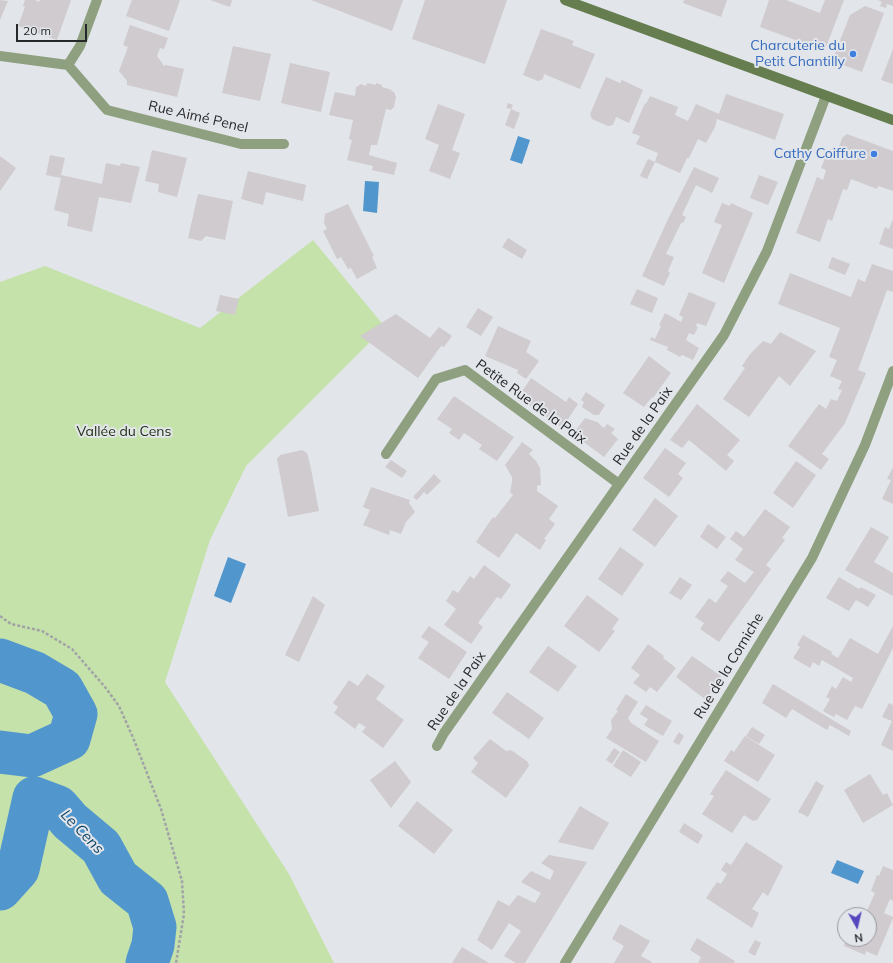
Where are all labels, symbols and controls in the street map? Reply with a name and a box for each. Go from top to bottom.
scale bar [18,16,89,42]
text: 20 m [23,23,51,38]
place label: Charcuterie du Petit Chantilly [750,38,845,70]
marker: Charcuterie du Petit Chantilly [848,49,858,59]
street label: Rue Aimé Penel [147,97,249,137]
place label: Cathy Coiffure [774,146,866,162]
marker: Cathy Coiffure [869,149,879,159]
street label: Petite Rue de la Paix [472,356,590,448]
street label: Rue de la Paix [610,383,676,469]
park label: Vallée du Cens [77,424,171,440]
street label: Rue de la Corniche [691,610,767,722]
street label: Rue de la Paix [424,648,490,734]
water label: Le Cens [57,806,107,858]
north arrow [837,907,877,947]
text: N [853,930,864,945]

